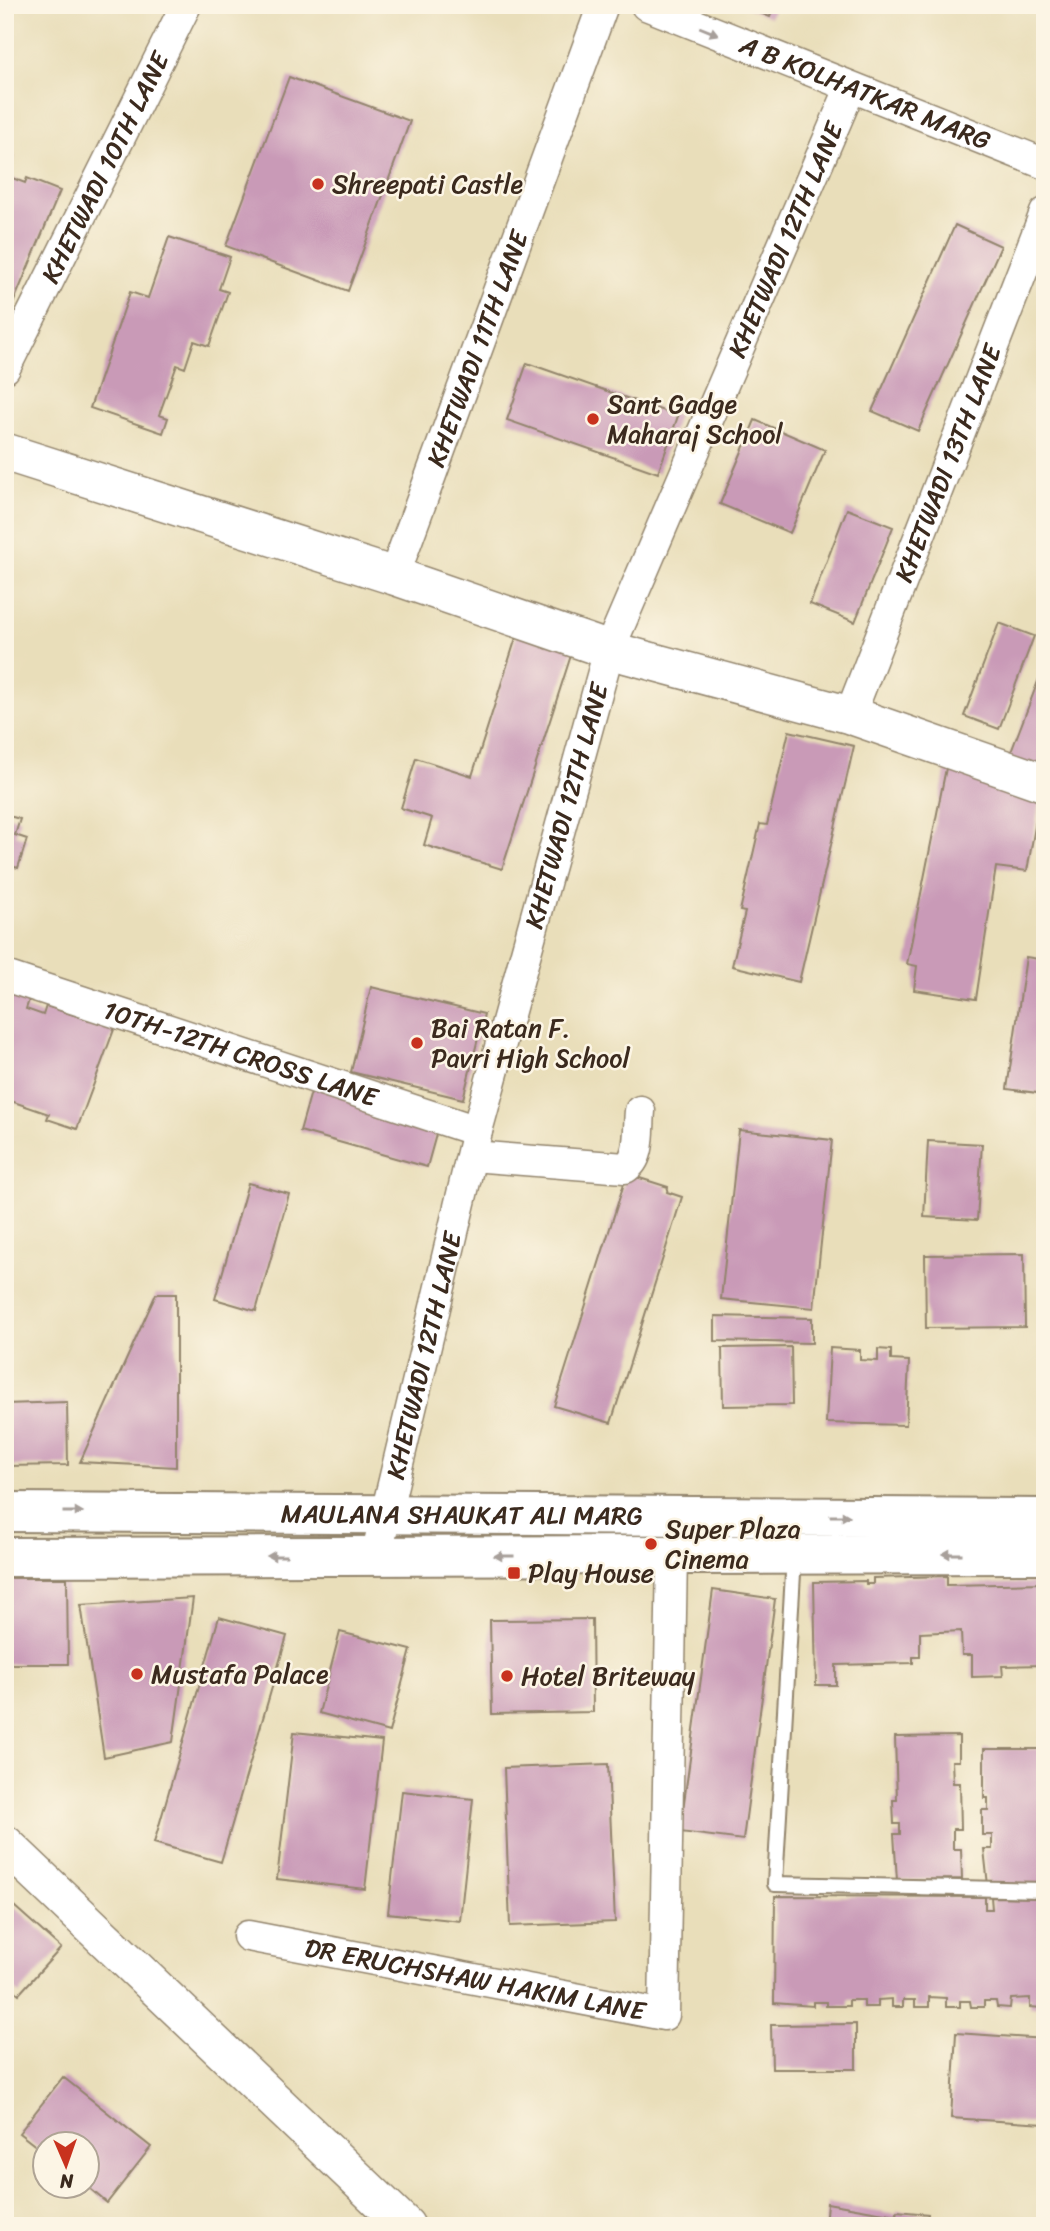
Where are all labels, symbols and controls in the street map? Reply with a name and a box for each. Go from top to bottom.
street label: A B KOLHATKAR MARG [732,21,998,163]
one-way arrow [699,25,719,37]
street label: KHETWADI 10TH LANE [28,42,183,292]
street label: KHETWADI 12TH LANE [714,113,857,365]
place label: Shreepati Castle [332,161,524,207]
marker: Shreepati Castle [310,176,326,192]
street label: KHETWADI 11TH LANE [413,222,542,474]
street label: KHETWADI 13TH LANE [881,336,1015,589]
place label: Sant Gadge Maharaj School [607,381,783,457]
marker: Sant Gadge Maharaj School [585,411,601,427]
street label: KHETWADI 12TH LANE [511,676,622,934]
street label: 10TH-12TH CROSS LANE [97,987,385,1120]
place label: Bai Ratan F. Pavri High School [431,1005,631,1081]
marker: Bai Ratan F. Pavri High School [409,1035,425,1051]
street label: KHETWADI 12TH LANE [372,1226,476,1484]
street label: MAULANA SHAUKAT ALI MARG [281,1491,643,1539]
one-way arrow [63,1506,85,1518]
place label: Super Plaza Cinema [665,1506,801,1582]
one-way arrow [829,1511,851,1522]
marker: Super Plaza Cinema [643,1536,659,1552]
one-way arrow [941,1548,963,1560]
one-way arrow [265,1550,287,1562]
one-way arrow [493,1550,515,1562]
place label: Play House [528,1550,654,1596]
marker: Play House [506,1565,522,1581]
place label: Mustafa Palace [151,1651,329,1697]
place label: Hotel Briteway [521,1653,696,1699]
marker: Mustafa Palace [129,1666,145,1682]
marker: Hotel Briteway [499,1668,515,1684]
street label: DR ERUCHSHAW HAKIM LANE [301,1924,651,2034]
north arrow [32,2130,102,2200]
text: N [59,2165,75,2198]

